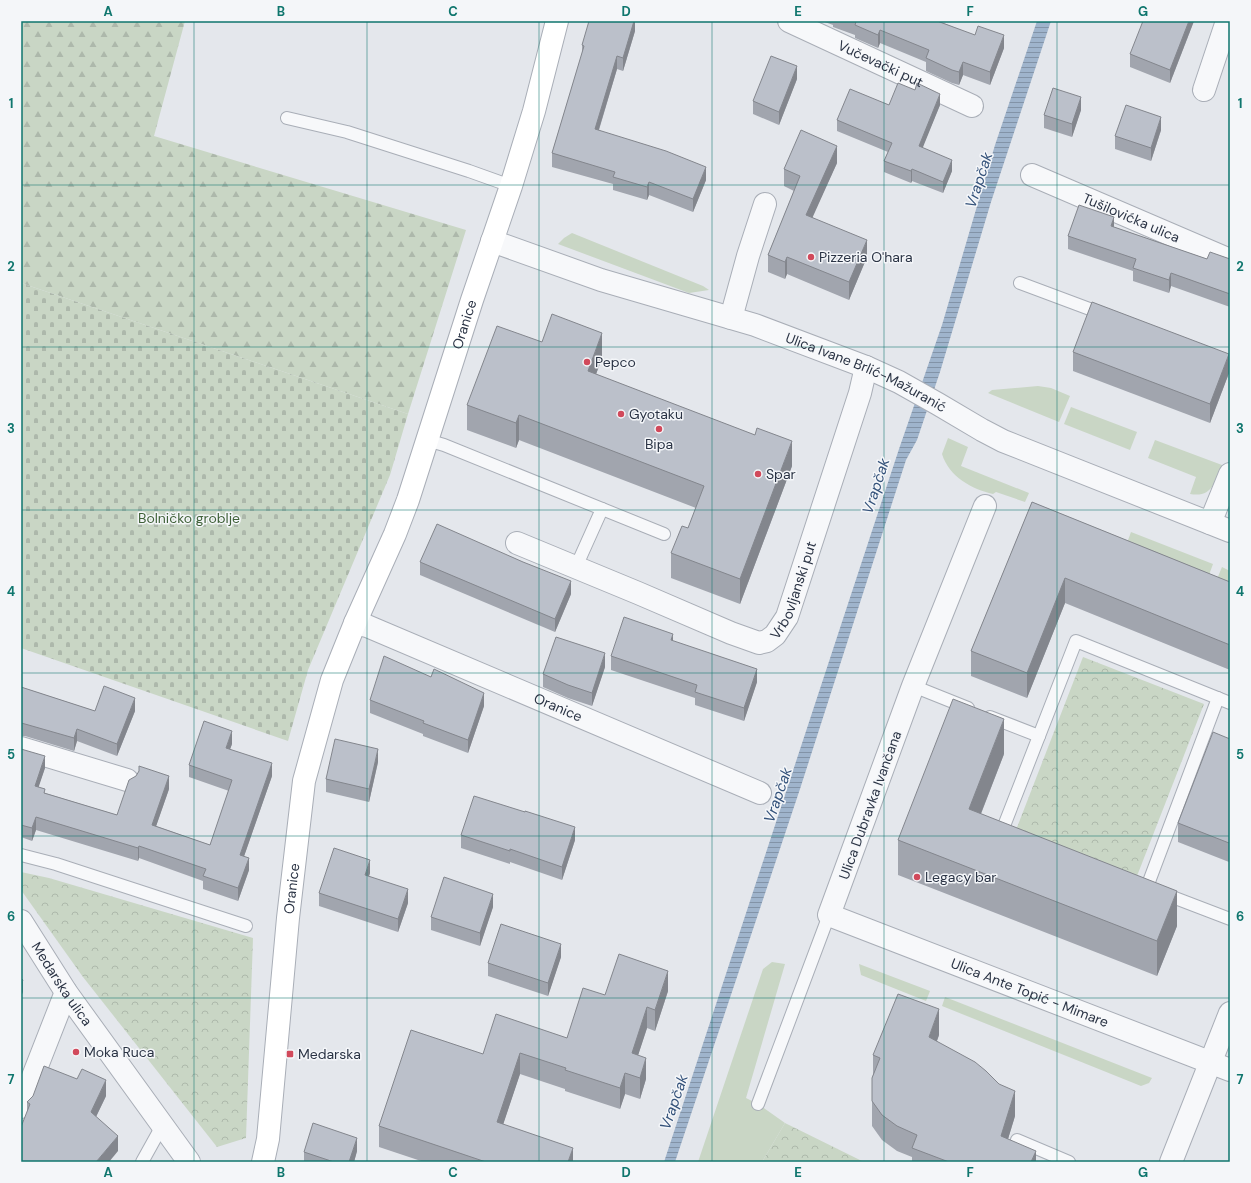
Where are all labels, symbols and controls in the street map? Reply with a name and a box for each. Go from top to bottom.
text: A [103,3,113,20]
text: B [277,3,285,20]
text: C [448,3,458,20]
text: D [621,3,631,20]
text: E [794,3,802,20]
text: F [966,3,974,20]
text: G [1138,3,1148,20]
street label: Vučevački put [835,36,926,91]
text: 1 [9,95,13,112]
text: 1 [1238,95,1242,112]
water label: Vrapčak [961,149,997,210]
street label: Tušilovićka ulica [1080,189,1183,246]
place label: Pizzeria O'hara [819,248,913,266]
marker: Pizzeria O'hara [806,252,816,262]
text: 2 [7,258,15,275]
text: 2 [1236,258,1244,275]
street label: Oranice [448,297,481,351]
street label: Ulica Ivane Brlić-Mažuranić [783,328,950,416]
place label: Pepco [595,353,636,371]
marker: Pepco [582,357,592,367]
place label: Gyotaku [629,405,683,423]
marker: Gyotaku [616,409,626,419]
text: 3 [7,420,15,437]
text: 3 [1236,420,1244,437]
marker: Bipa [654,424,664,434]
place label: Bipa [645,435,673,453]
water label: Vrapčak [858,455,894,516]
place label: Spar [766,465,796,483]
marker: Spar [753,469,763,479]
park label: Bolničko groblje [138,509,240,527]
street label: Vrbovljanski put [766,539,820,643]
text: 4 [7,583,15,600]
text: 4 [1236,583,1244,600]
street label: Oranice [531,689,585,725]
street label: Ulica Dubravka Ivančana [835,728,905,882]
text: 5 [7,746,15,763]
text: 5 [1236,746,1244,763]
water label: Vrapčak [759,764,797,825]
street label: Oranice [280,862,303,915]
place label: Legacy bar [925,868,997,886]
marker: Legacy bar [912,872,922,882]
text: 6 [7,908,15,925]
text: 6 [1236,908,1244,925]
street label: Medarska ulica [28,939,96,1029]
street label: Ulica Ante Topić - Mimare [948,954,1111,1031]
place label: Moka Ruca [84,1043,154,1061]
place label: Medarska [298,1045,361,1063]
marker: Moka Ruca [71,1047,81,1057]
marker: Medarska [285,1049,295,1059]
text: 7 [8,1071,15,1088]
water label: Vrapčak [655,1071,693,1132]
text: 7 [1237,1071,1244,1088]
text: A [103,1164,113,1181]
text: B [277,1164,285,1181]
text: C [448,1164,458,1181]
text: D [621,1164,631,1181]
text: E [794,1164,802,1181]
text: F [966,1164,974,1181]
text: G [1138,1164,1148,1181]

